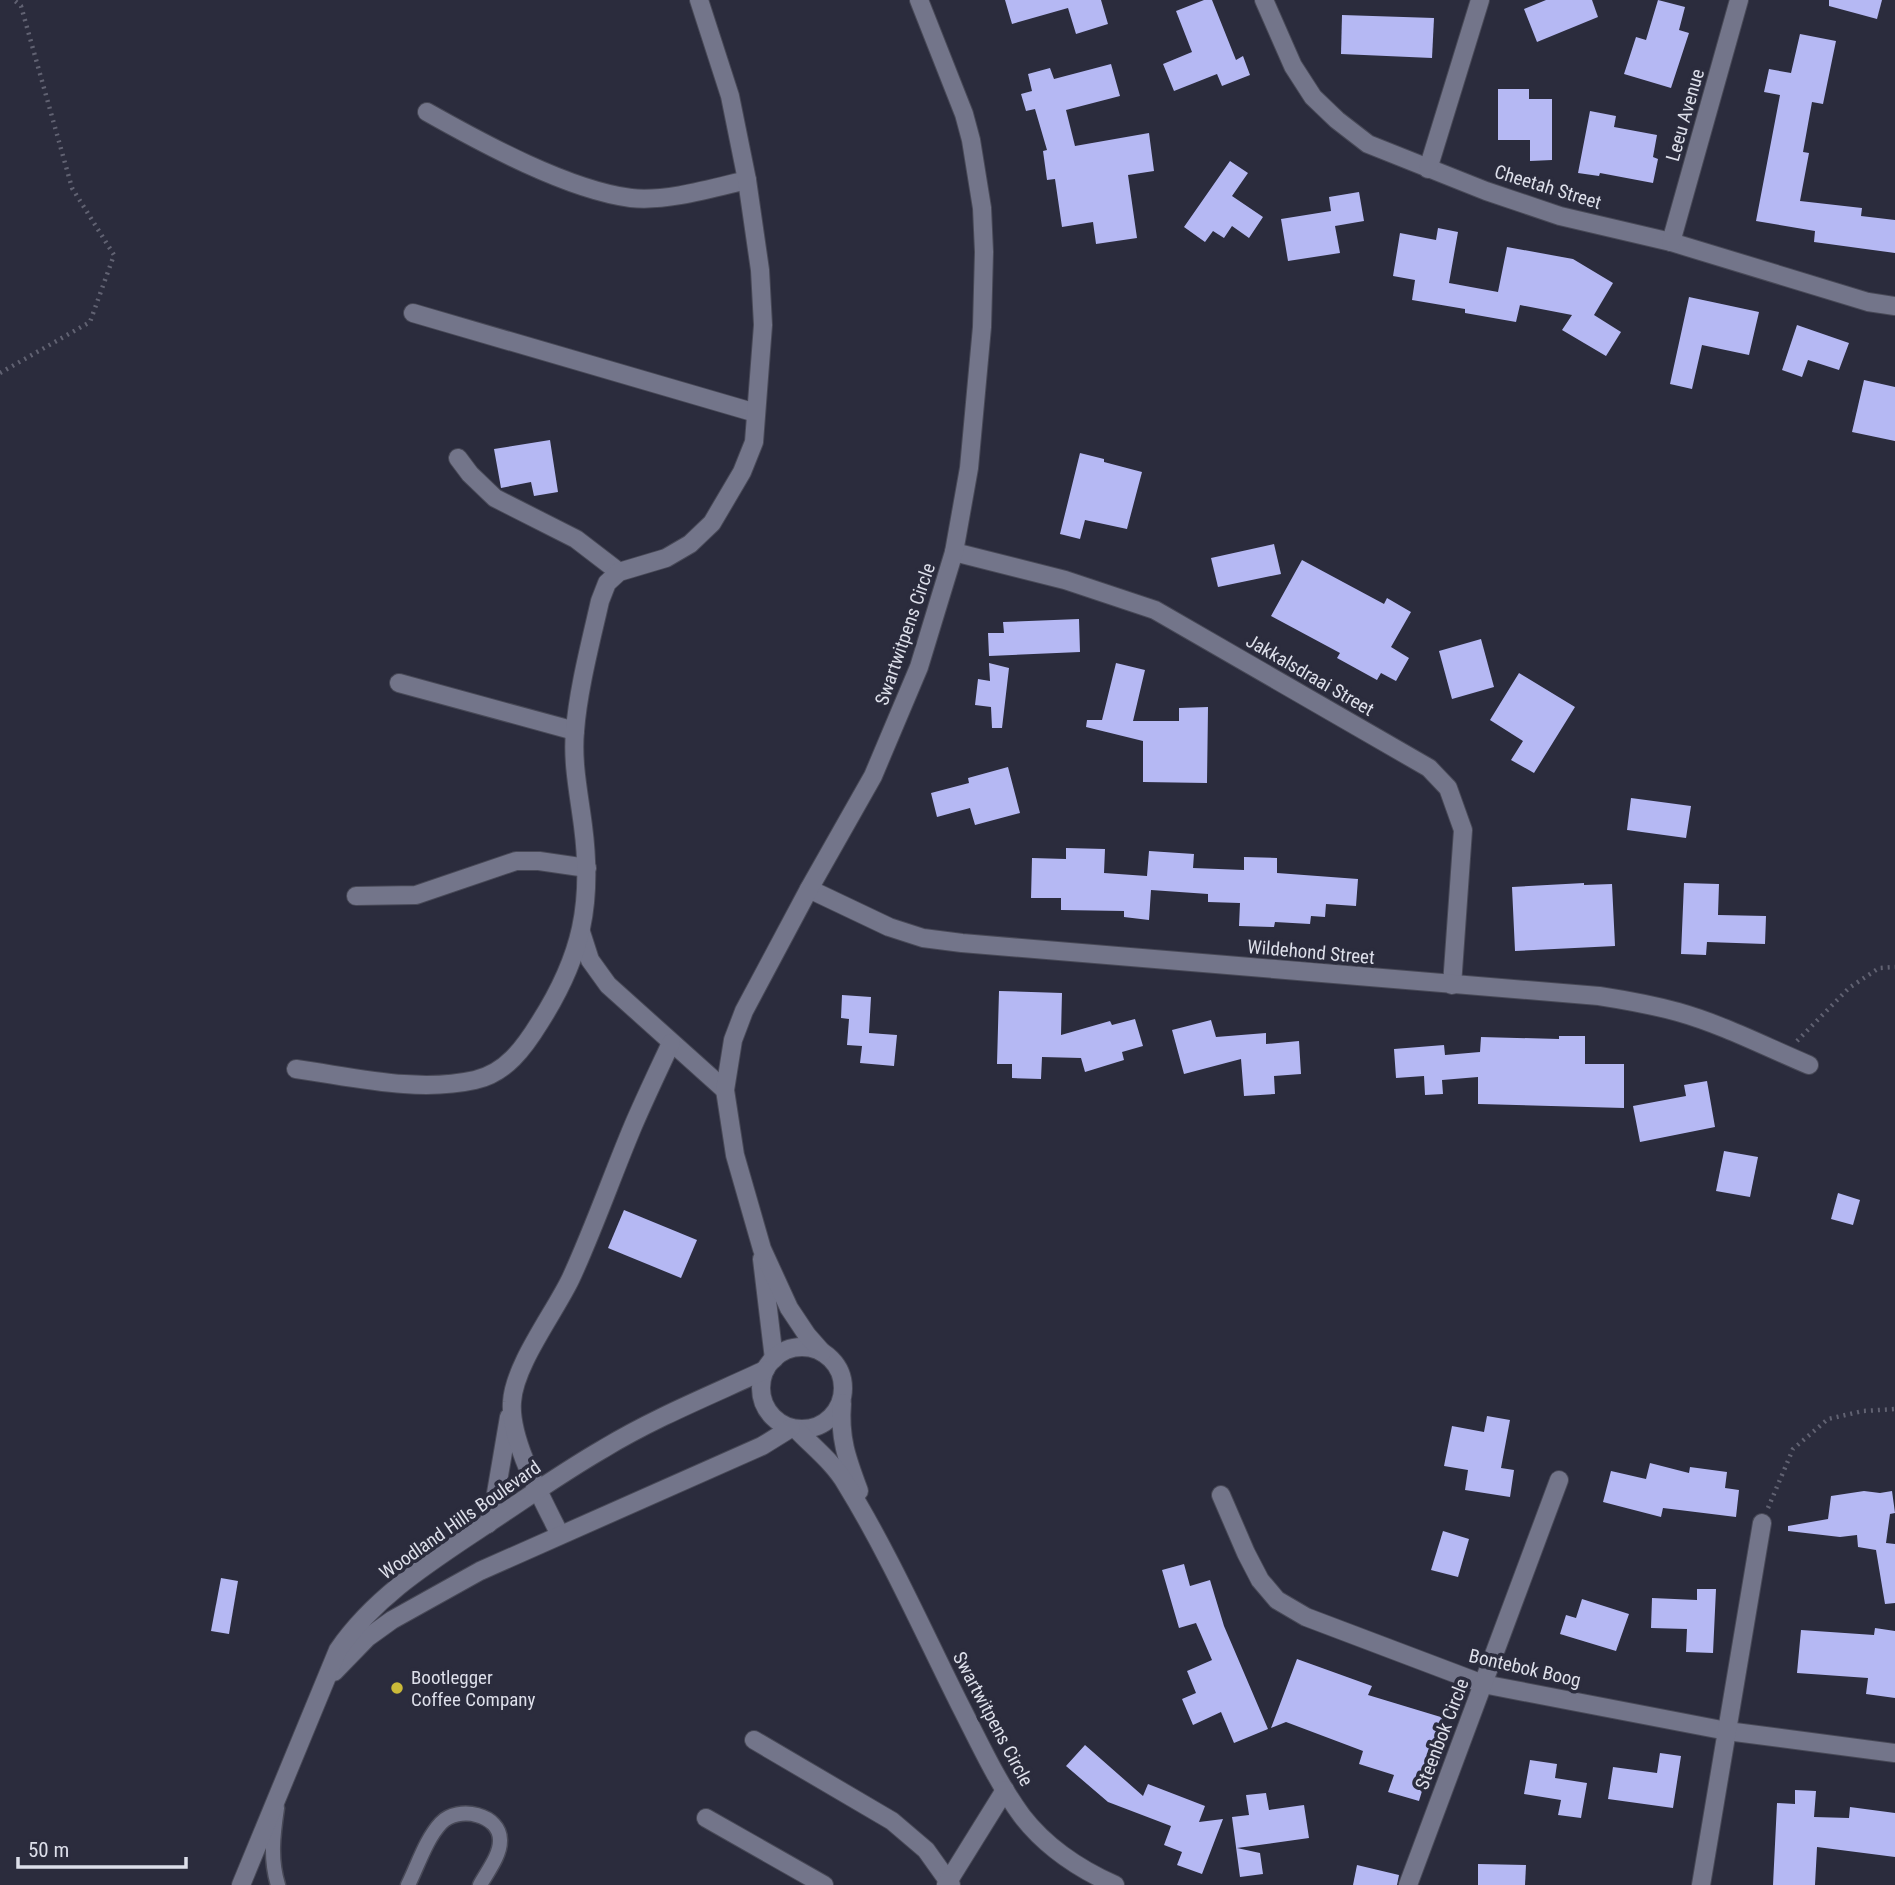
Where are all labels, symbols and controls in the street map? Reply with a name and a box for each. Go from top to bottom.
street label: Leeu Avenue [1661,66,1709,164]
street label: Cheetah Street [1492,160,1604,214]
street label: Swartwitpens Circle [870,560,940,708]
street label: Jakkalsdraai Street [1242,629,1378,721]
street label: Wildehond Street [1246,935,1376,969]
street label: Woodland Hills Boulevard [375,1456,545,1584]
street label: Bontebok Boog [1467,1644,1583,1692]
street label: Swartwitpens Circle [948,1648,1038,1790]
place label: Bootlegger Coffee Company [411,1666,536,1711]
street label: Steenbok Circle [1410,1675,1474,1793]
marker: Bootlegger Coffee Company [389,1680,405,1696]
scale bar [18,1826,186,1870]
text: 50 m [28,1838,69,1862]

